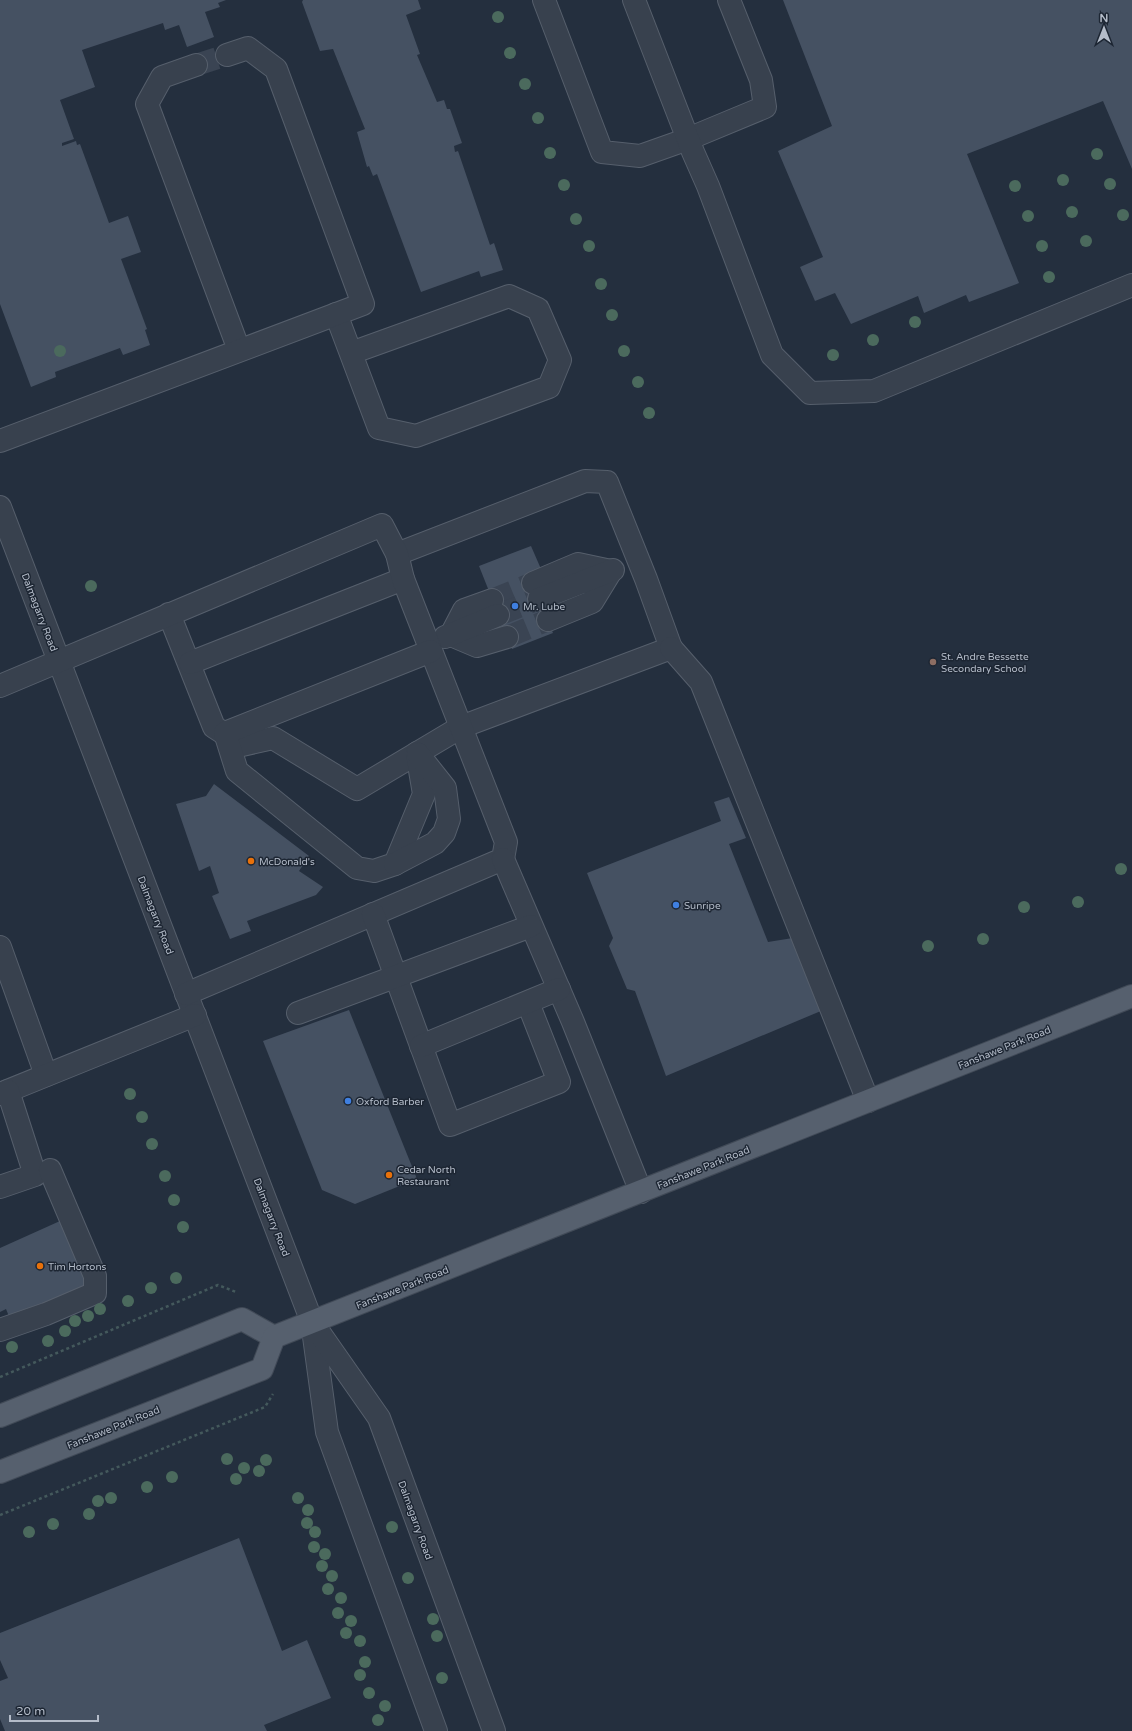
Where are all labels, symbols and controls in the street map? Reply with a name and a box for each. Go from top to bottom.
north arrow [1084,8,1124,48]
text: N [1100,12,1108,25]
street label: Dalmagarry Road [19,571,60,653]
marker: Mr. Lube [510,601,520,611]
place label: Mr. Lube [523,601,565,613]
place label: St. Andre Bessette Secondary School [941,651,1029,675]
marker: St. Andre Bessette Secondary School [928,657,938,667]
marker: McDonald's [246,856,256,866]
place label: McDonald's [259,856,315,868]
street label: Dalmagarry Road [135,874,176,956]
marker: Sunripe [671,900,681,910]
place label: Sunripe [684,900,721,912]
street label: Fanshawe Park Road [956,1024,1052,1072]
marker: Oxford Barber [343,1096,353,1106]
place label: Oxford Barber [356,1096,424,1108]
street label: Fanshawe Park Road [655,1144,751,1192]
place label: Cedar North Restaurant [397,1164,456,1188]
marker: Cedar North Restaurant [384,1170,394,1180]
street label: Dalmagarry Road [251,1176,292,1258]
marker: Tim Hortons [35,1261,45,1271]
place label: Tim Hortons [48,1261,106,1273]
street label: Fanshawe Park Road [354,1264,450,1312]
street label: Fanshawe Park Road [65,1404,161,1452]
street label: Dalmagarry Road [395,1479,435,1561]
scale bar [10,1697,98,1723]
text: 20 m [16,1704,45,1718]

